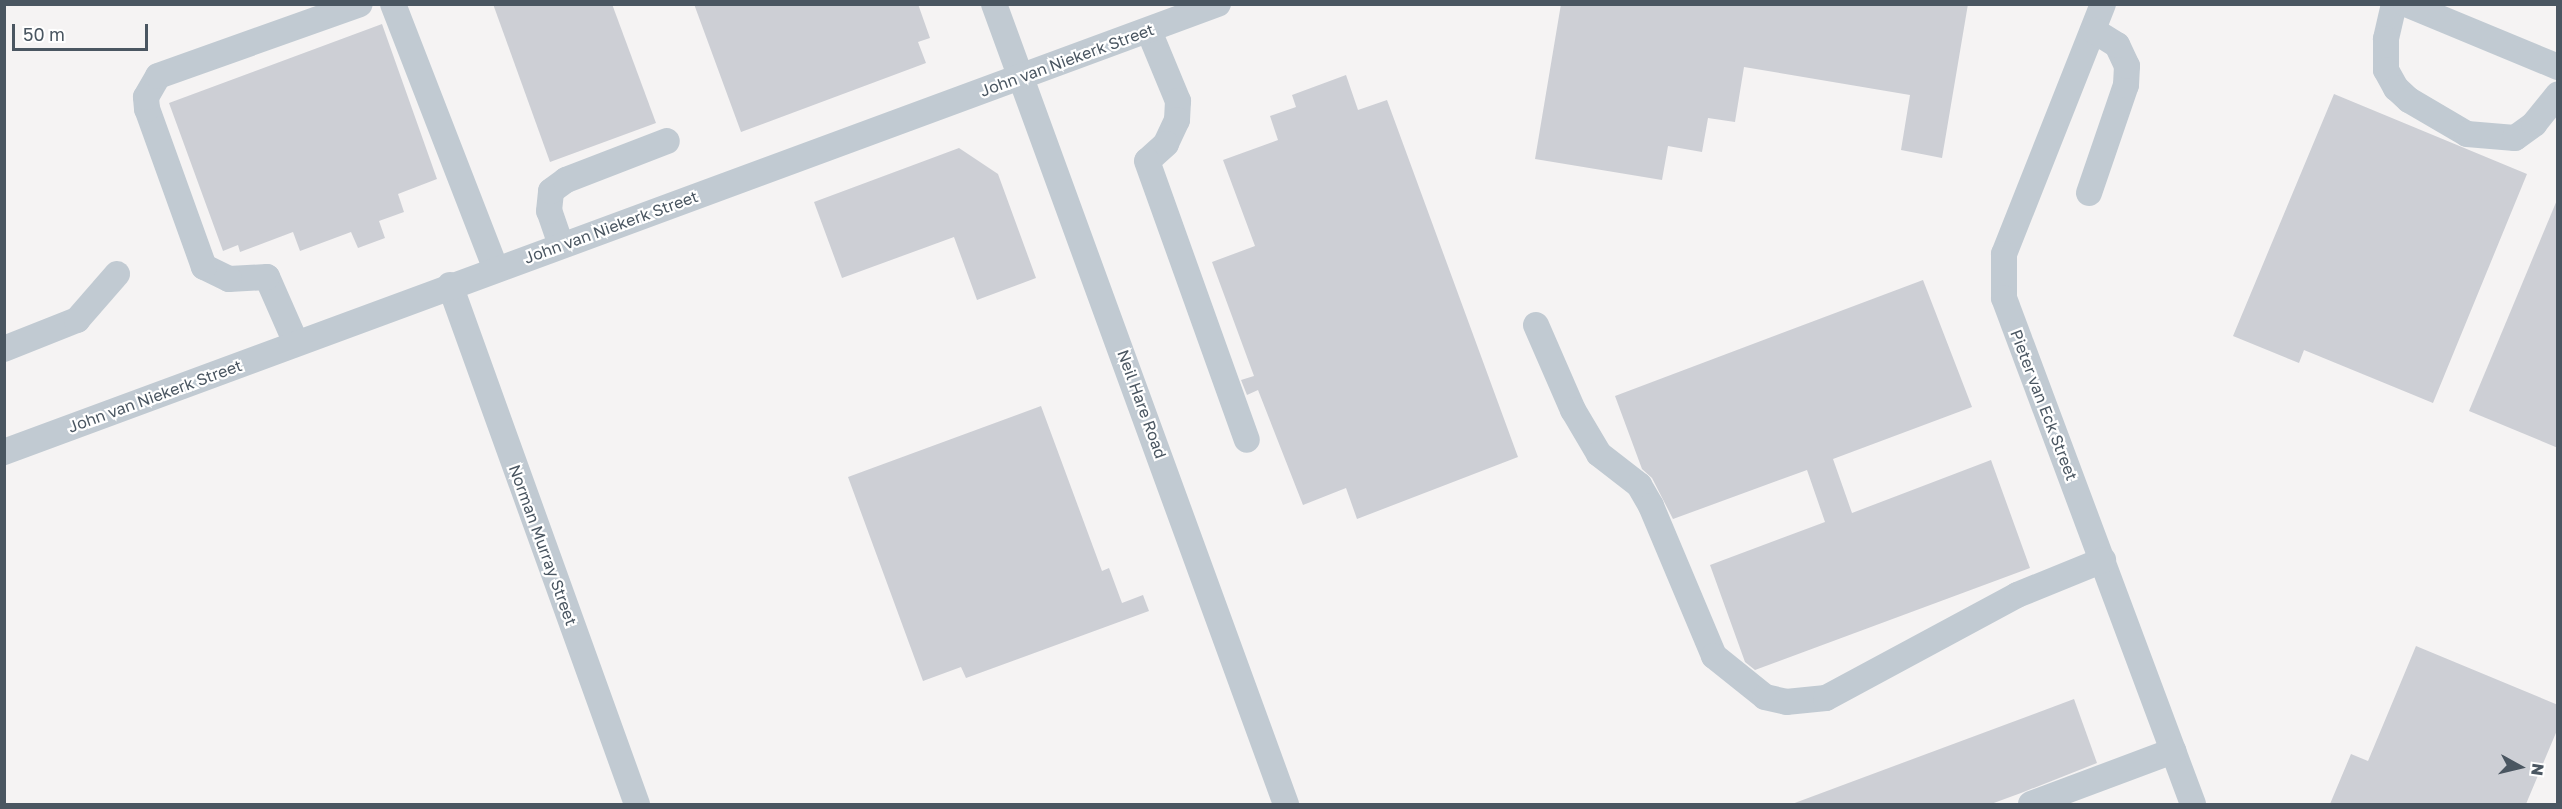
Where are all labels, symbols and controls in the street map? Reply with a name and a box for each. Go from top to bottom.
scale bar [15,12,152,50]
street label: John van Niekerk Street [977,20,1157,100]
text: 50 m [23,23,65,45]
street label: John van Niekerk Street [521,187,701,267]
street label: Pieter van Eck Street [2006,327,2082,483]
street label: Neil Hare Road [1113,347,1171,461]
street label: John van Niekerk Street [65,356,245,436]
street label: Norman Murray Street [505,462,581,628]
north arrow [2490,737,2550,797]
text: N [2527,762,2549,777]

